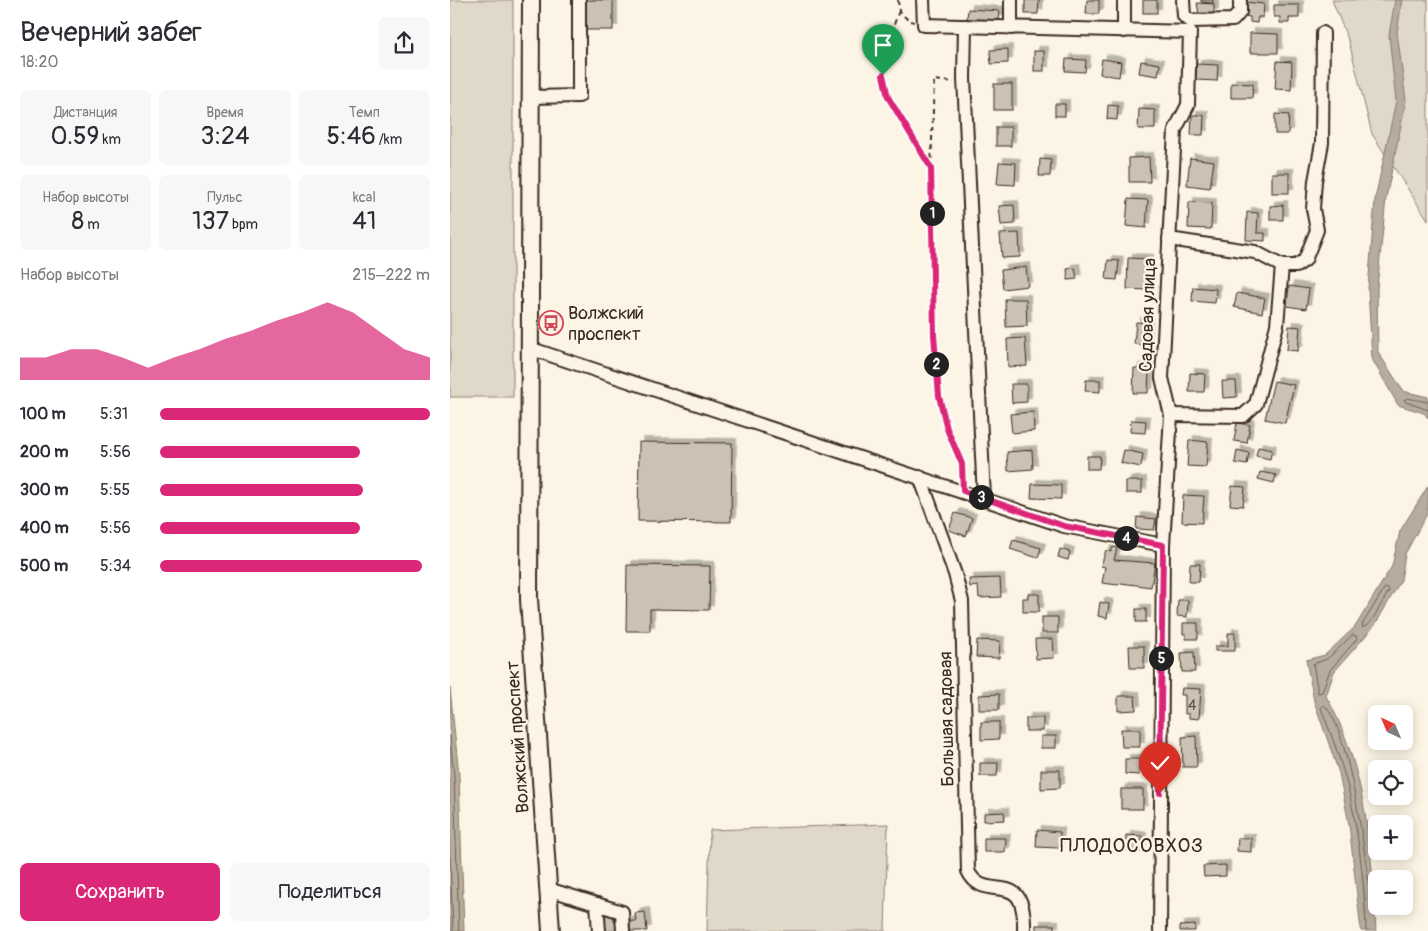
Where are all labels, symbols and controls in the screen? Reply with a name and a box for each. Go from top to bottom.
text: Вечерний забег [20,15,202,50]
button: share [378,17,430,69]
pin [862,24,904,75]
icon: arrive [869,31,897,59]
text: 18:20 [20,52,58,72]
text: Дистанция [54,104,117,121]
text: Время [206,104,244,121]
text: Темп [349,104,380,121]
text: 0.59 [51,121,100,152]
text: 3:24 [200,121,250,152]
text: 5:46 [327,121,376,152]
text: km [100,131,121,148]
text: /km [376,131,402,148]
text: Набор высоты [42,189,129,206]
text: Пульс [207,189,243,206]
text: kcal [353,189,376,206]
pin: 1 [920,200,944,226]
text: 1 [930,205,935,222]
text: 8 [72,206,84,237]
text: 137 [192,206,229,237]
text: 41 [352,206,376,237]
text: m [84,216,100,233]
text: bpm [229,216,258,233]
street label: Садовая улица [1135,257,1161,373]
text: Набор высоты [20,265,119,285]
text: 215–222 m [352,265,430,285]
place label: Волжский проспект [568,302,644,346]
bus stop icon: Волжский проспект [538,310,564,336]
pin: 2 [924,352,948,376]
text: 2 [933,356,940,373]
text: 100 m [20,404,66,424]
text: 5:31 [100,404,128,424]
text: 200 m [20,442,68,462]
text: 5:56 [100,442,131,462]
text: 300 m [20,480,68,500]
text: 5:55 [100,480,130,500]
pin: 3 [968,484,994,510]
text: 3 [978,489,985,506]
text: 400 m [20,518,69,538]
text: 5:56 [100,518,131,538]
pin: 4 [1114,526,1138,550]
text: 4 [1122,530,1131,547]
text: 500 m [20,556,68,576]
text: 5:34 [100,556,131,576]
pin: 5 [1148,646,1174,670]
text: 5 [1158,650,1165,667]
street label: Большая садовая [934,651,960,787]
street label: Волжский проспект [501,660,535,814]
house number: 4 [1188,696,1197,715]
north arrow [1368,705,1412,750]
map controls [1368,705,1413,915]
pin [1139,742,1181,793]
icon: check [1146,749,1174,777]
button: locate [1368,760,1413,805]
button: + [1368,815,1413,860]
district label: ПЛОДОСОВХОЗ [1060,833,1204,858]
button: Сохранить [20,863,220,921]
button: Поделиться [230,863,430,921]
button: − [1368,870,1413,915]

